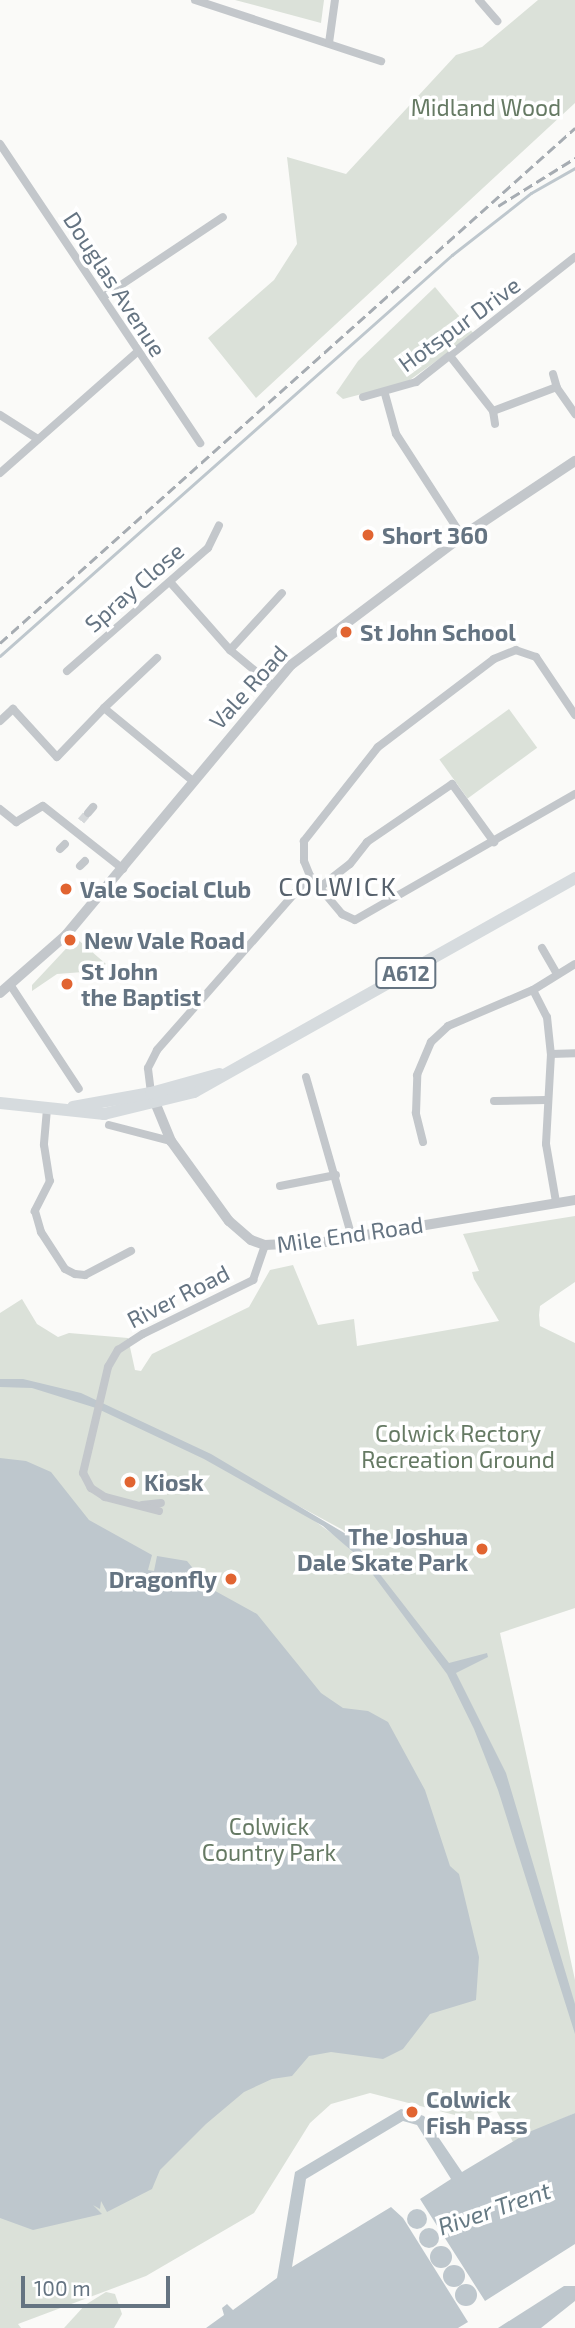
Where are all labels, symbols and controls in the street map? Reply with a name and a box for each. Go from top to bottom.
park label: Midland Wood [411,93,561,121]
street label: Douglas Avenue [58,206,172,362]
street label: Hotspur Drive [393,270,525,378]
place label: Short 360 [382,521,488,549]
marker: Short 360 [360,527,376,543]
street label: Spray Close [79,536,189,638]
place label: St John School [360,618,516,646]
marker: St John School [338,624,354,640]
street label: Vale Road [203,639,293,735]
district label: COLWICK [279,870,397,902]
place label: Vale Social Club [80,875,252,903]
marker: Vale Social Club [58,881,74,897]
place label: New Vale Road [84,926,246,954]
marker: New Vale Road [62,932,78,948]
road number: A612 [374,956,438,990]
place label: St John the Baptist [81,957,201,1011]
marker: St John the Baptist [59,976,75,992]
street label: Mile End Road [275,1210,425,1258]
street label: River Road [122,1258,234,1334]
park label: Colwick Rectory Recreation Ground [361,1419,555,1473]
place label: Kiosk [144,1468,204,1496]
marker: Kiosk [122,1474,138,1490]
place label: The Joshua Dale Skate Park [297,1522,468,1576]
marker: The Joshua Dale Skate Park [474,1541,490,1557]
place label: Dragonfly [109,1565,217,1593]
marker: Dragonfly [223,1571,239,1587]
park label: Colwick Country Park [202,1812,336,1866]
place label: Colwick Fish Pass [426,2085,528,2139]
marker: Colwick Fish Pass [404,2104,420,2120]
water label: River Trent [433,2175,555,2241]
scale bar [24,2262,173,2306]
text: 100 m [34,2275,91,2300]

